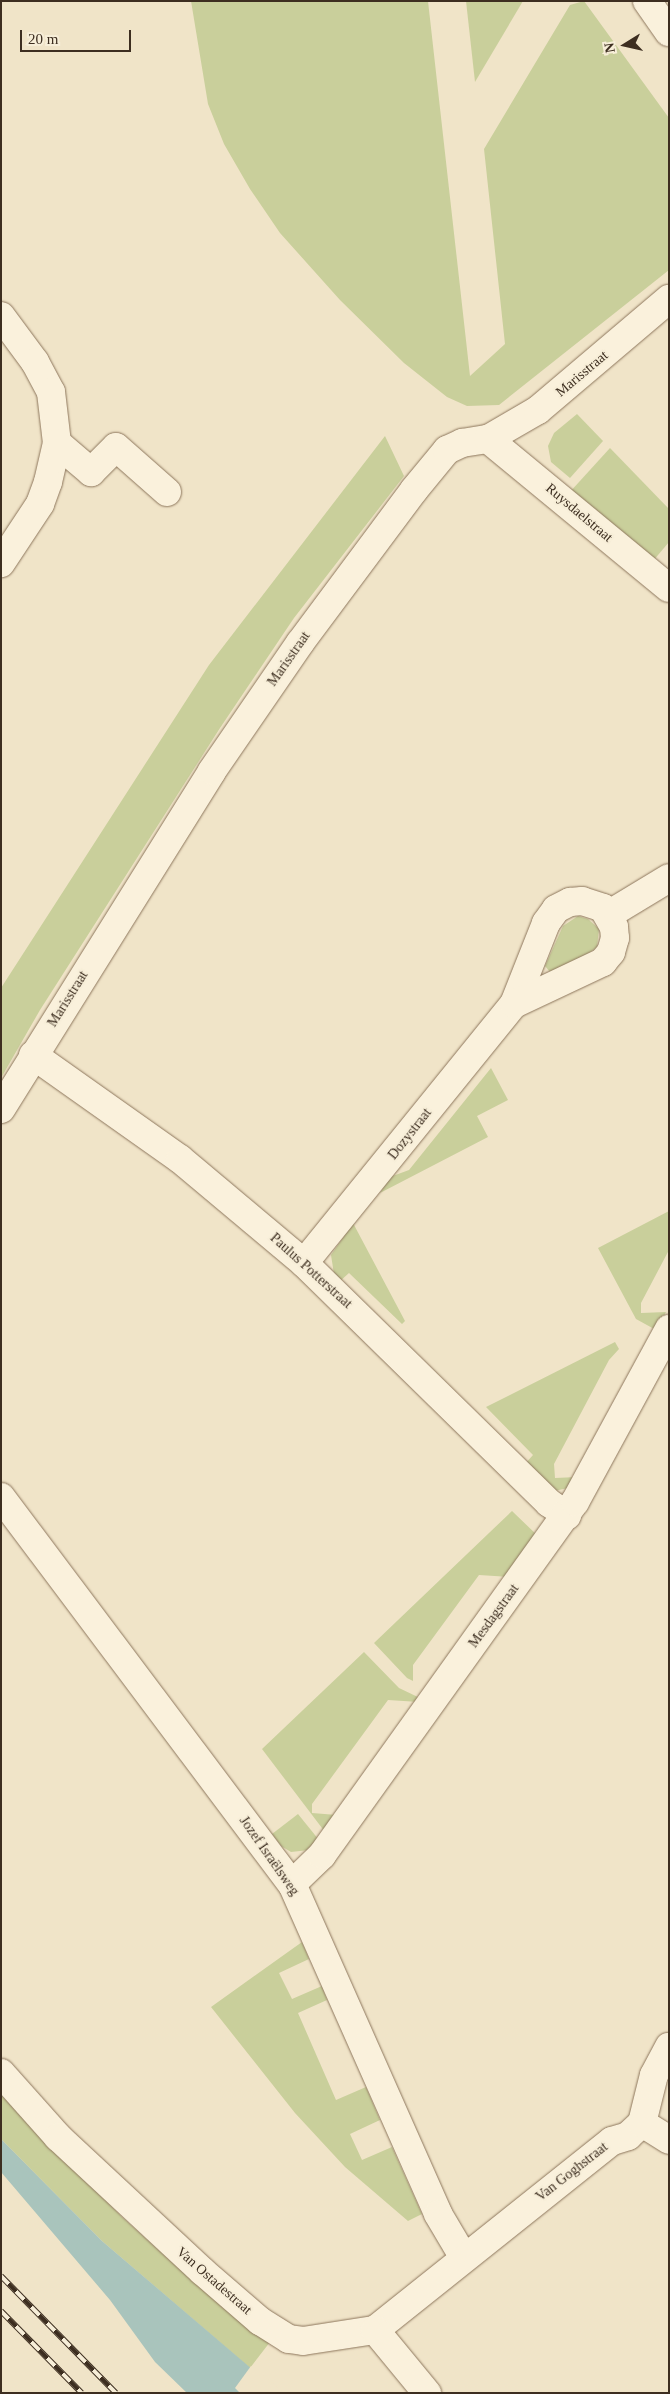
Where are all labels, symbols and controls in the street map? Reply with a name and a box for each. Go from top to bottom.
scale bar [22,20,134,52]
north arrow [600,20,650,70]
text: 20 m [28,31,58,47]
text: N [601,41,618,54]
street label: Marisstraat [552,347,612,401]
street label: Ruysdaelstraat [542,480,616,546]
street label: Marisstraat [264,628,314,690]
street label: Marisstraat [44,968,92,1030]
street label: Dozystraat [385,1105,435,1163]
street label: Paulus Potterstraat [267,1230,355,1312]
street label: Mesdagstraat [465,1581,523,1651]
street label: Jozef Israëlsweg [235,1813,303,1899]
street label: Van Goghstraat [533,2139,611,2205]
street label: Van Ostadestraat [173,2244,255,2318]

